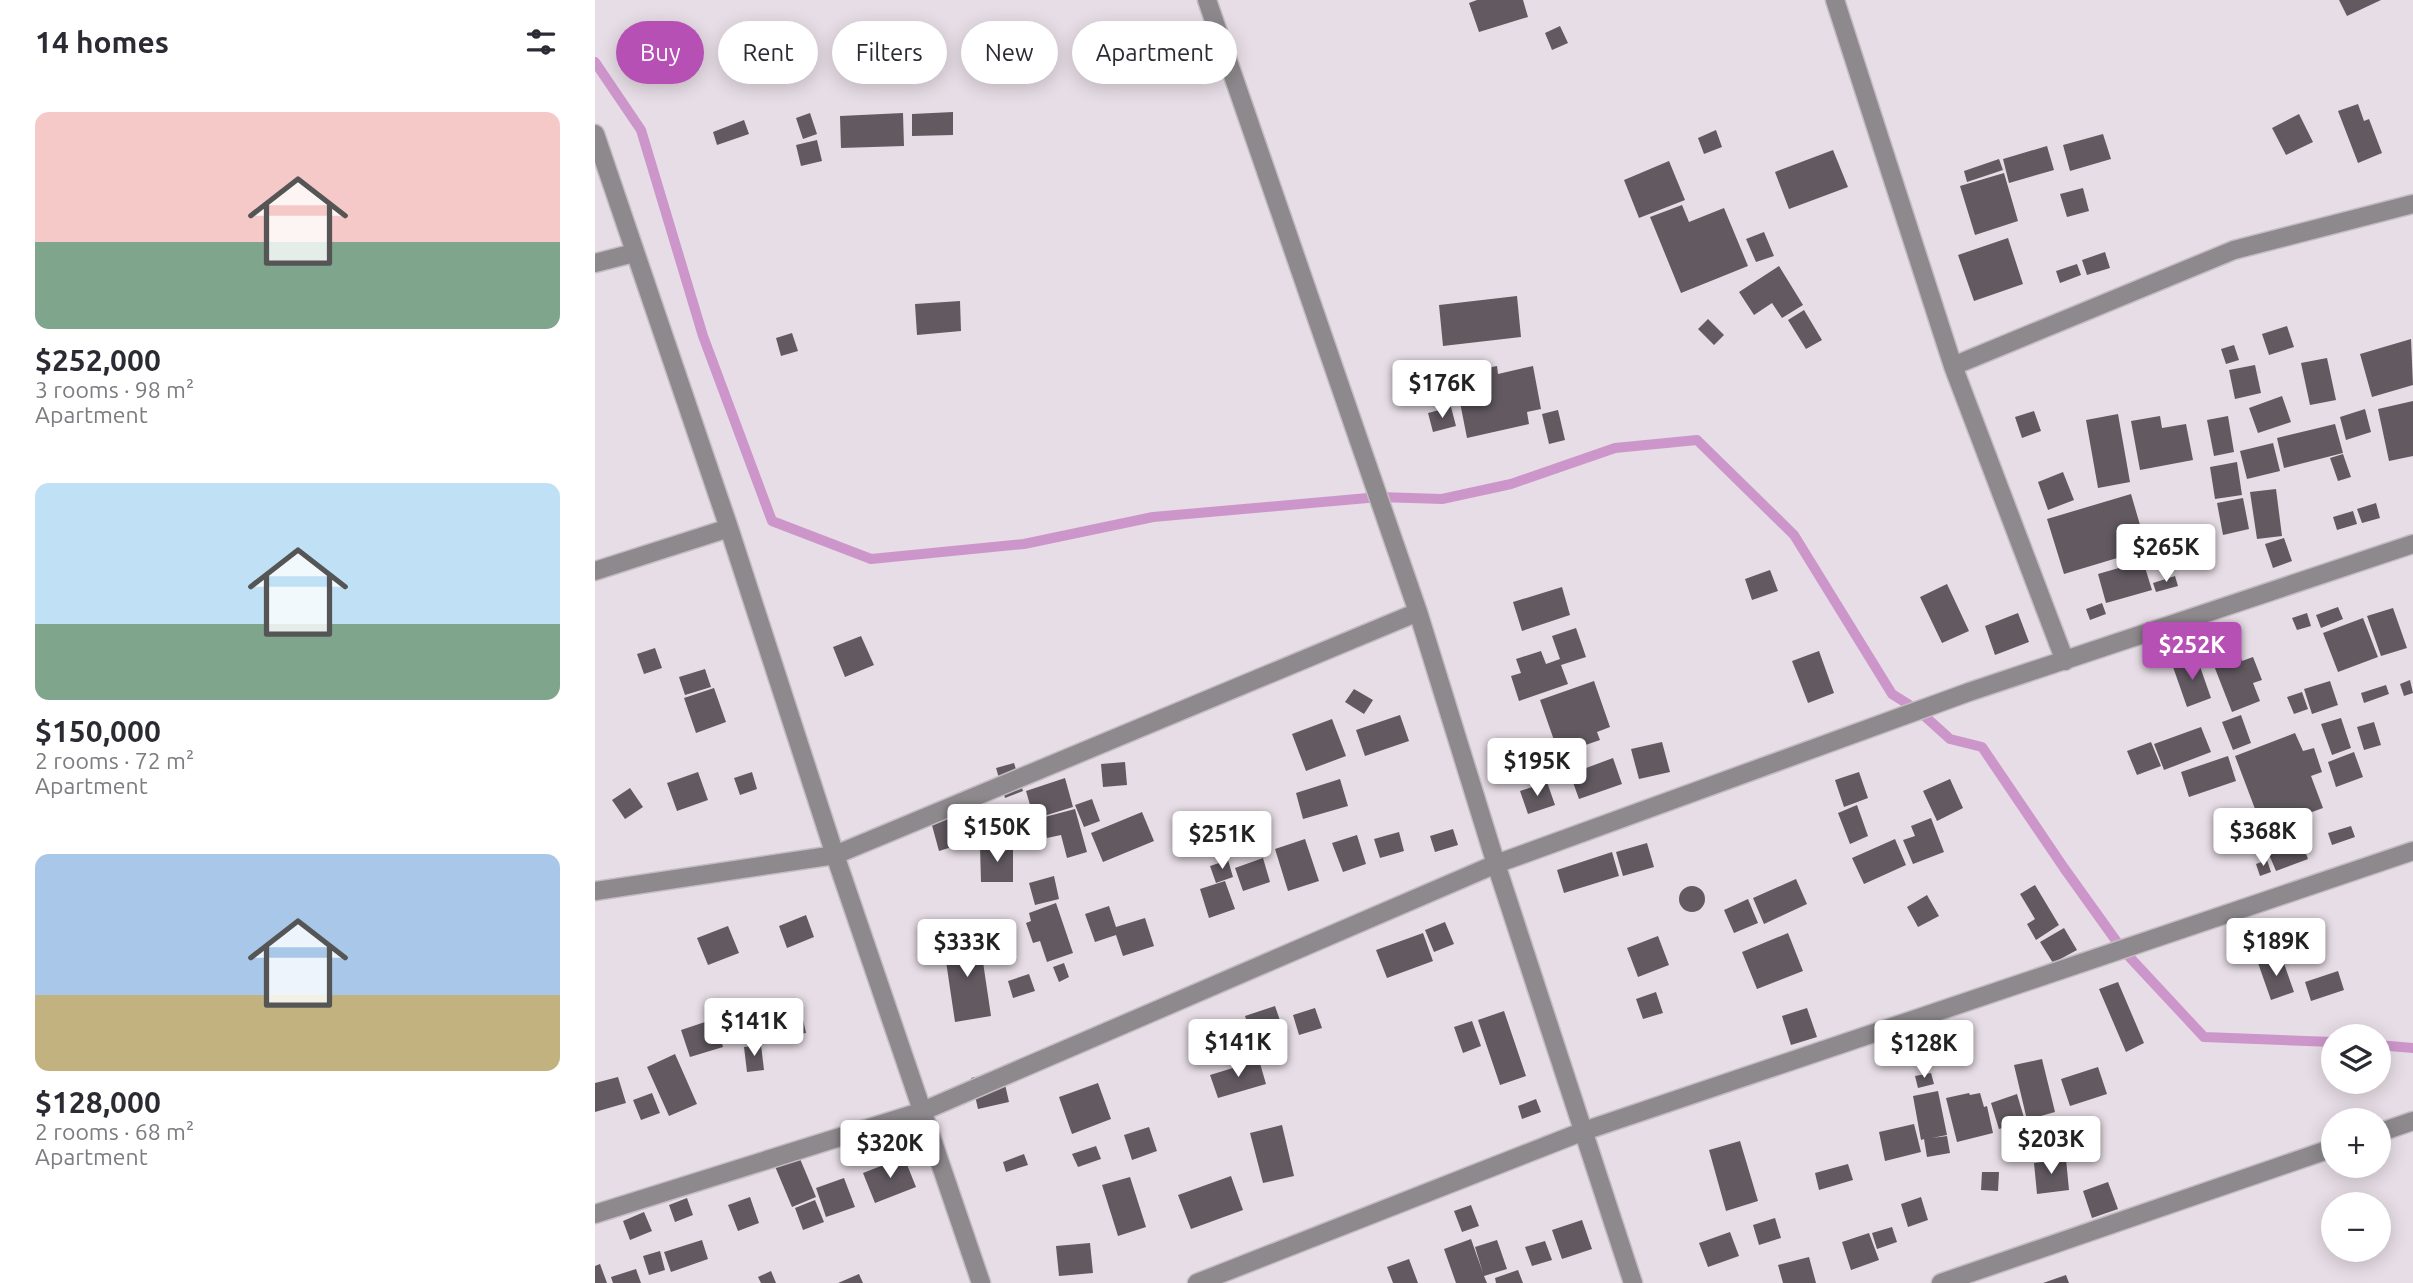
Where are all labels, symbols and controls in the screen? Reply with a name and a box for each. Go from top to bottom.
chip: Buy [616,21,704,84]
chip: Rent [718,21,818,84]
chip: Filters [832,21,947,84]
chip: New [961,21,1058,84]
chip: Apartment [1072,21,1237,84]
icon: filters [522,23,560,61]
text: 14 homes [35,25,169,59]
icon: home [235,158,361,284]
text: $252,000 [35,343,161,377]
pin: $176K [1393,360,1491,420]
text: $176K [1408,370,1476,395]
text: 3 rooms · 98 m² [35,377,194,402]
text: Apartment [35,402,148,427]
pin: $265K [2117,524,2215,584]
icon: home [235,529,361,655]
text: $265K [2132,534,2200,559]
pin: $252K [2143,622,2241,682]
text: $252K [2158,632,2226,657]
text: $150,000 [35,714,161,748]
pin: $195K [1488,738,1586,798]
text: 2 rooms · 72 m² [35,748,194,773]
text: $195K [1503,748,1571,773]
text: Apartment [35,773,148,798]
pin: $150K [948,804,1046,864]
pin: $368K [2214,808,2312,868]
pin: $251K [1173,812,1271,871]
text: $150K [963,814,1031,839]
text: $368K [2229,818,2297,843]
text: $251K [1188,821,1256,846]
icon: home [235,900,361,1026]
pin: $189K [2227,918,2325,978]
pin: $333K [918,920,1016,979]
text: $189K [2242,928,2310,953]
text: $333K [933,929,1001,954]
pin: $141K [705,998,803,1058]
text: $141K [720,1008,788,1033]
pin: $141K [1189,1020,1287,1079]
pin: $128K [1875,1020,1973,1080]
map controls [2321,1024,2391,1262]
button: layers [2321,1024,2391,1094]
text: $141K [1204,1029,1272,1054]
text: $128K [1890,1030,1958,1055]
text: $128,000 [35,1085,161,1119]
button: + [2321,1108,2391,1178]
pin: $203K [2002,1116,2100,1176]
text: 2 rooms · 68 m² [35,1119,194,1144]
pin: $320K [841,1120,939,1180]
text: $203K [2017,1126,2085,1151]
text: $320K [856,1130,924,1155]
text: Apartment [35,1144,148,1169]
button: − [2321,1192,2391,1262]

